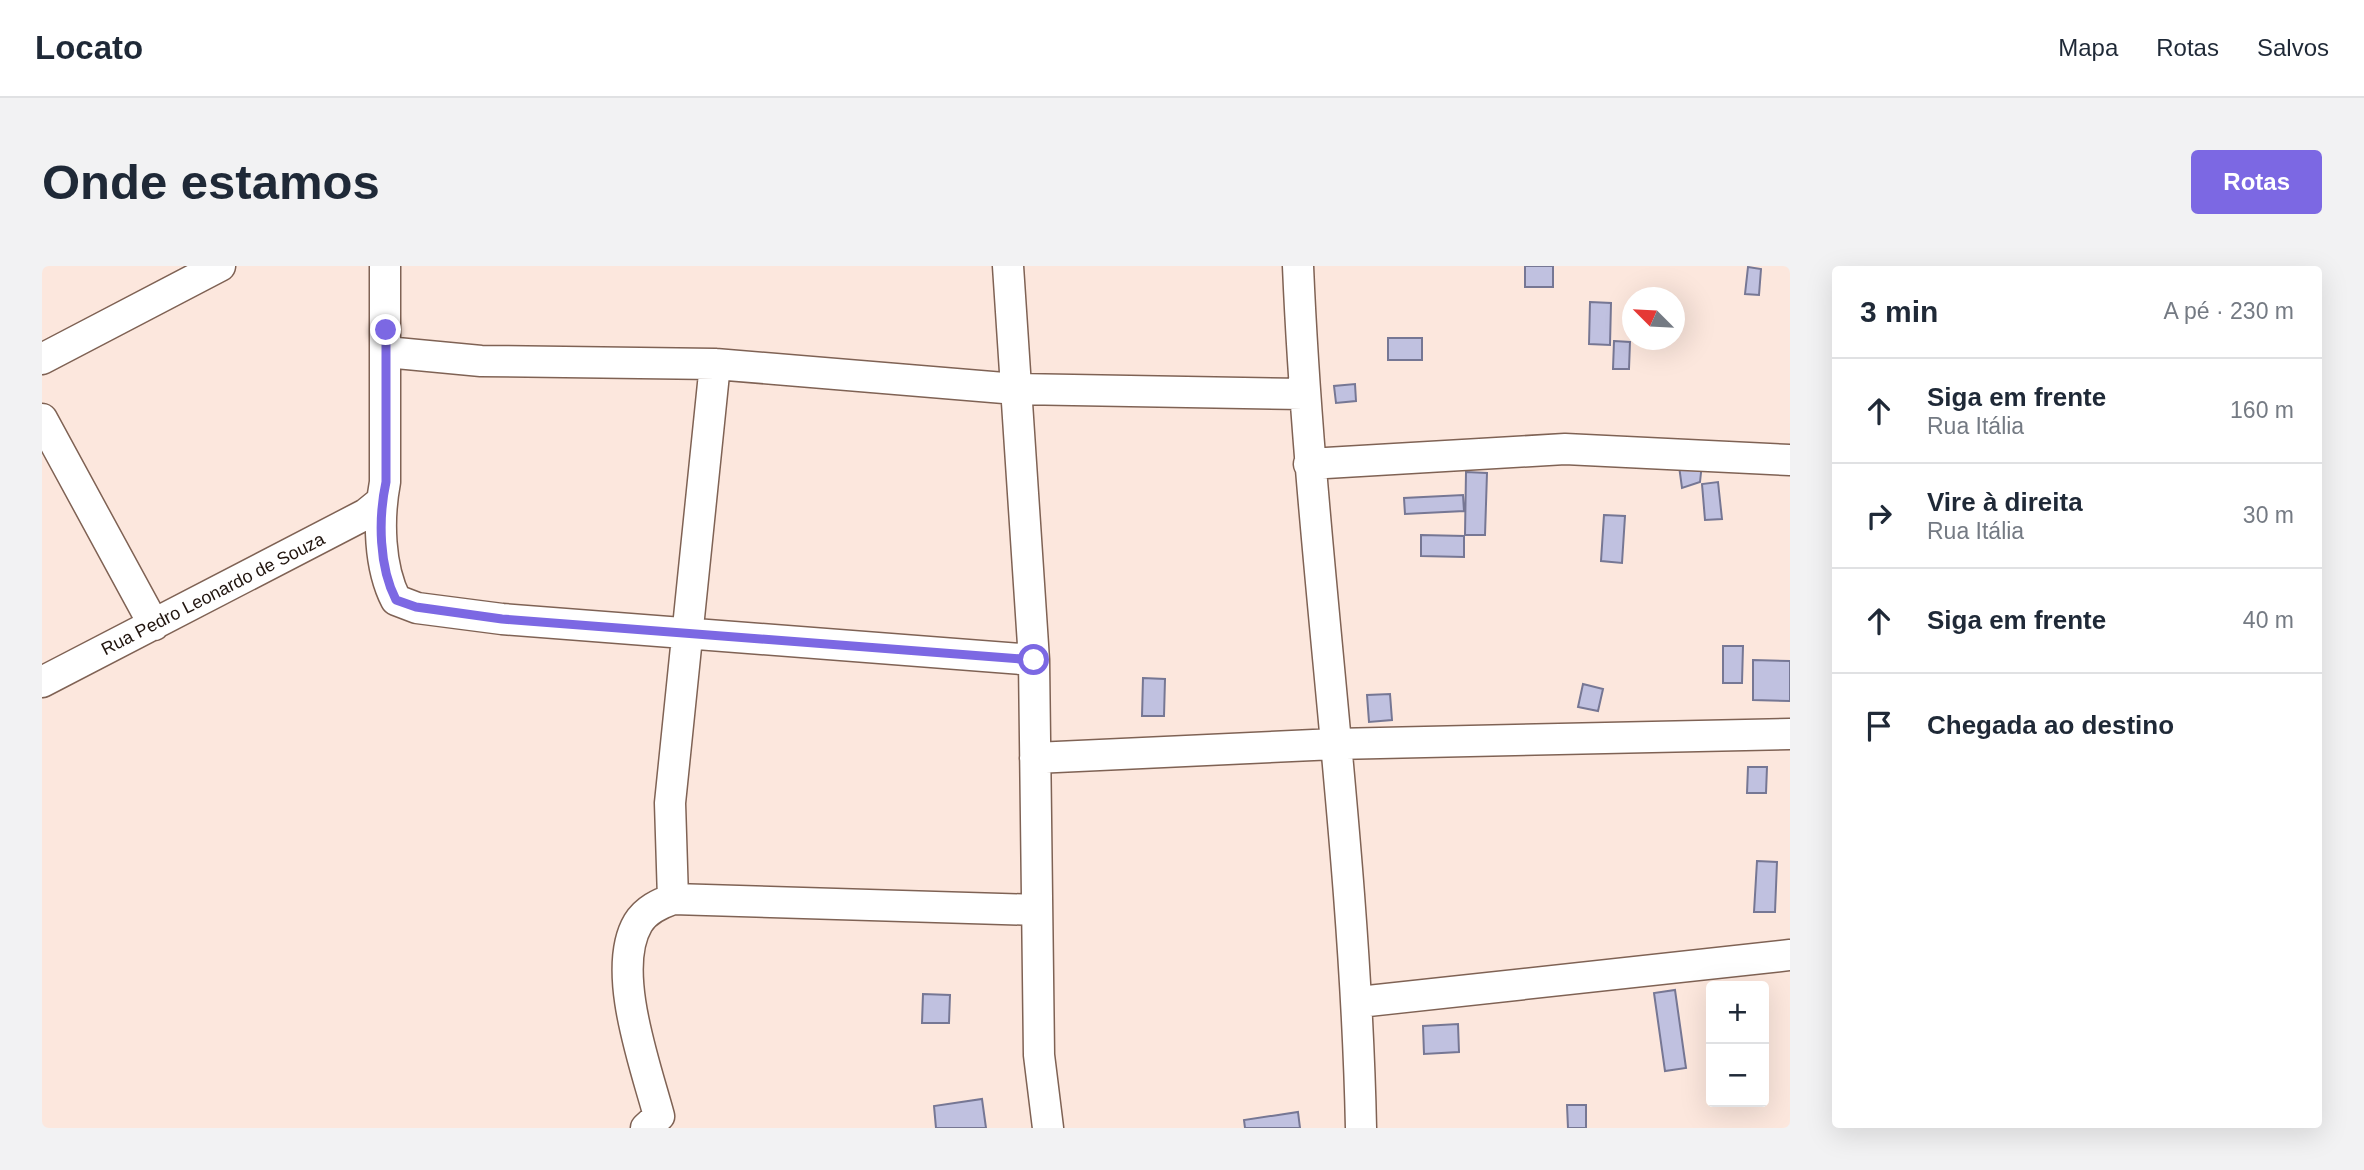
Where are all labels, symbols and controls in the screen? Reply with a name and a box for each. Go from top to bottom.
text: Locato [35,29,143,66]
text: Mapa [2058,34,2118,61]
text: Rotas [2156,34,2219,61]
text: Salvos [2257,34,2329,61]
button: Rotas [2191,150,2322,214]
text: Onde estamos [42,155,380,209]
north arrow [1622,287,1685,350]
text: 3 min [1860,295,1938,328]
text: A pé · 230 m [2164,298,2294,324]
route end [370,314,401,345]
text: Siga em frente [1927,382,2106,412]
icon: ahead [1860,392,1898,430]
text: 160 m [2230,397,2294,423]
text: Rua Itália [1927,413,2024,439]
text: Vire à direita [1927,487,2083,517]
icon: right [1860,497,1898,535]
text: 30 m [2243,502,2294,528]
text: Rua Itália [1927,518,2024,544]
street label: Rua Pedro Leonardo de Souza [98,528,329,659]
icon: ahead [1860,602,1898,640]
text: Siga em frente [1927,605,2106,635]
text: 40 m [2243,607,2294,633]
route start [1018,644,1049,675]
icon: arrive [1860,707,1898,745]
text: Chegada ao destino [1927,710,2174,740]
map controls [1706,981,1769,1107]
button: + [1706,981,1769,1044]
button: − [1706,1044,1769,1107]

